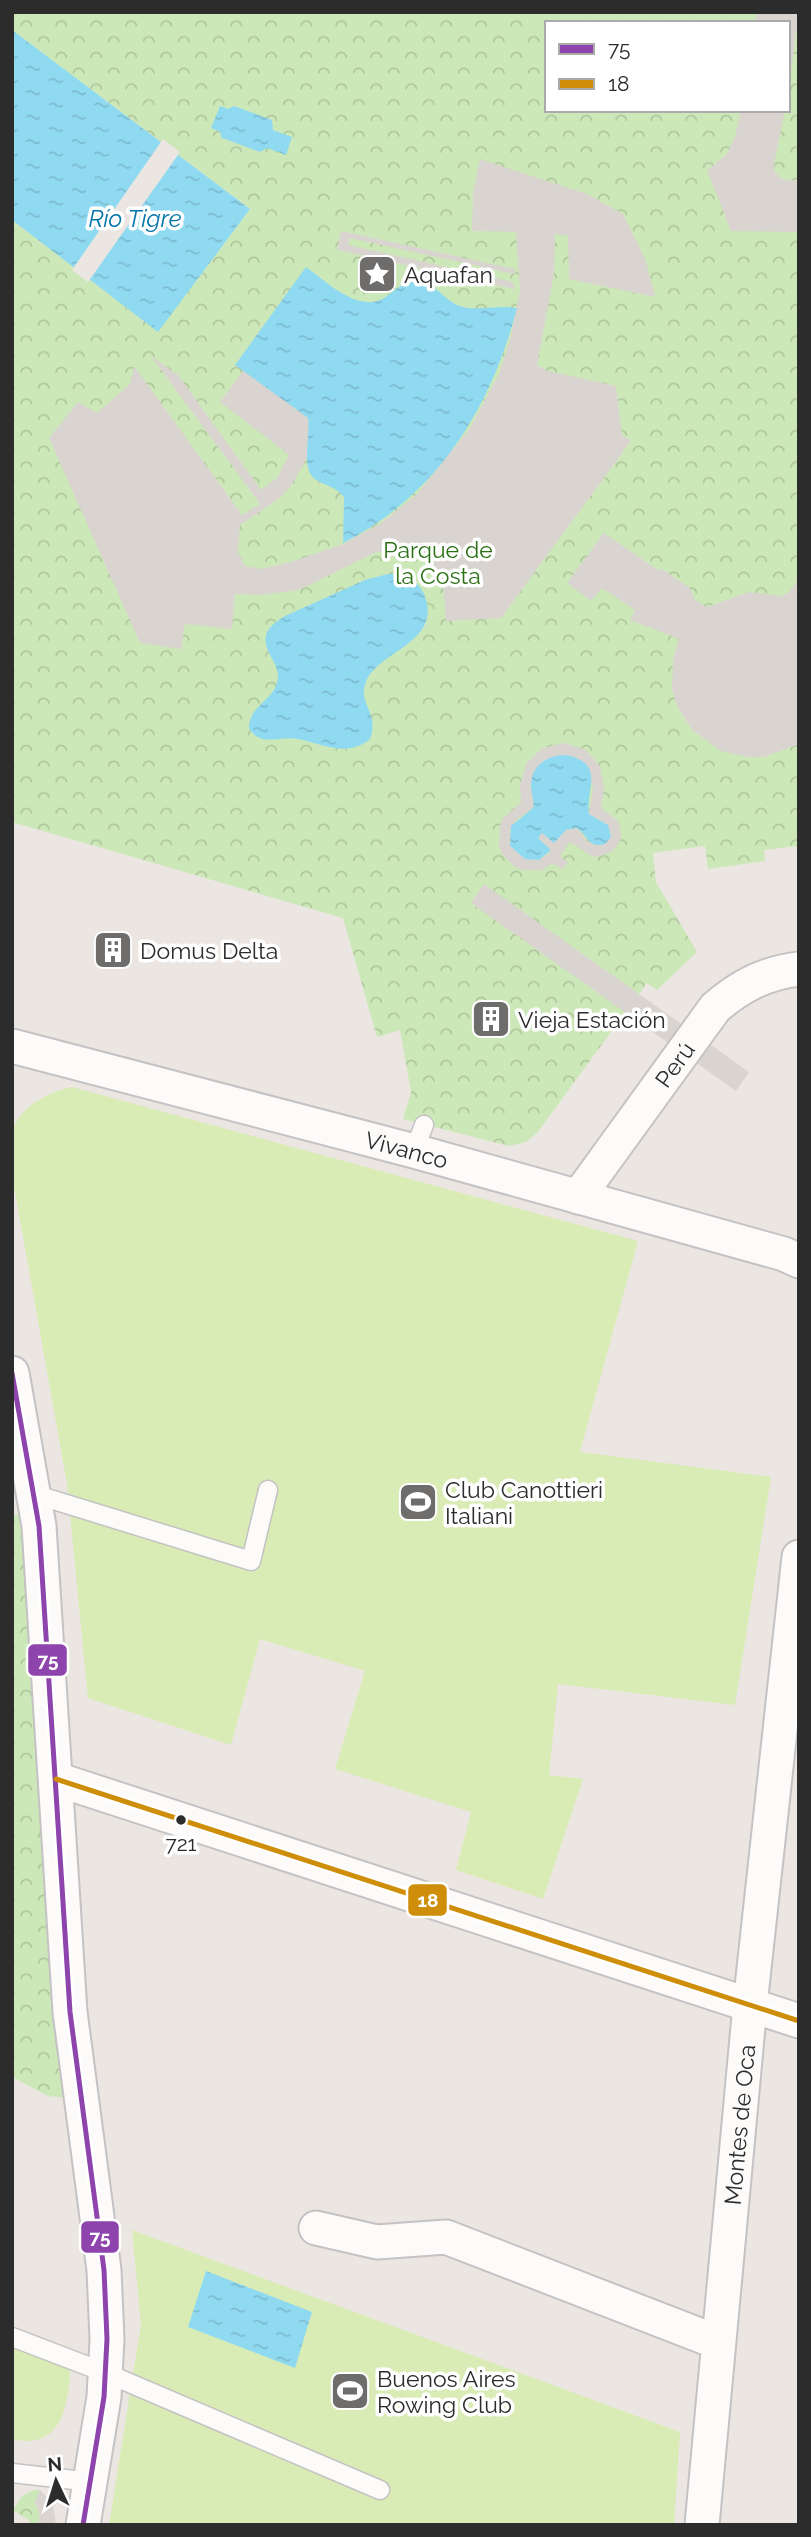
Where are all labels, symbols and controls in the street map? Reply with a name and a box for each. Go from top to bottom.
legend [545,21,790,112]
text: 75 [608,36,630,61]
text: 18 [608,71,629,96]
water label: Río Tigre [89,204,182,233]
place icon: Aquafan [356,253,398,295]
place label: Aquafan [404,261,493,288]
park label: Parque de la Costa [383,536,493,589]
building icon: Domus Delta [92,929,134,971]
place label: Domus Delta [140,937,278,964]
building icon: Vieja Estación [470,998,512,1040]
place label: Vieja Estación [518,1006,666,1033]
street label: Perú [649,1036,700,1092]
street label: Vivanco [362,1125,451,1173]
place label: Club Canottieri Italiani [445,1476,603,1529]
sports icon: Club Canottieri Italiani [397,1481,439,1523]
line badge: 75 [27,1643,68,1677]
text: 75 [38,1649,58,1671]
marker: 721 [174,1813,188,1827]
place label: 721 [165,1831,197,1856]
line badge: 18 [407,1883,448,1917]
text: 18 [418,1889,438,1911]
street label: Montes de Oca [718,2043,760,2206]
line badge: 75 [80,2220,120,2254]
text: 75 [90,2226,110,2248]
place label: Buenos Aires Rowing Club [377,2365,516,2418]
sports icon: Buenos Aires Rowing Club [329,2370,371,2412]
north arrow [21,2446,91,2516]
text: N [47,2453,63,2476]

